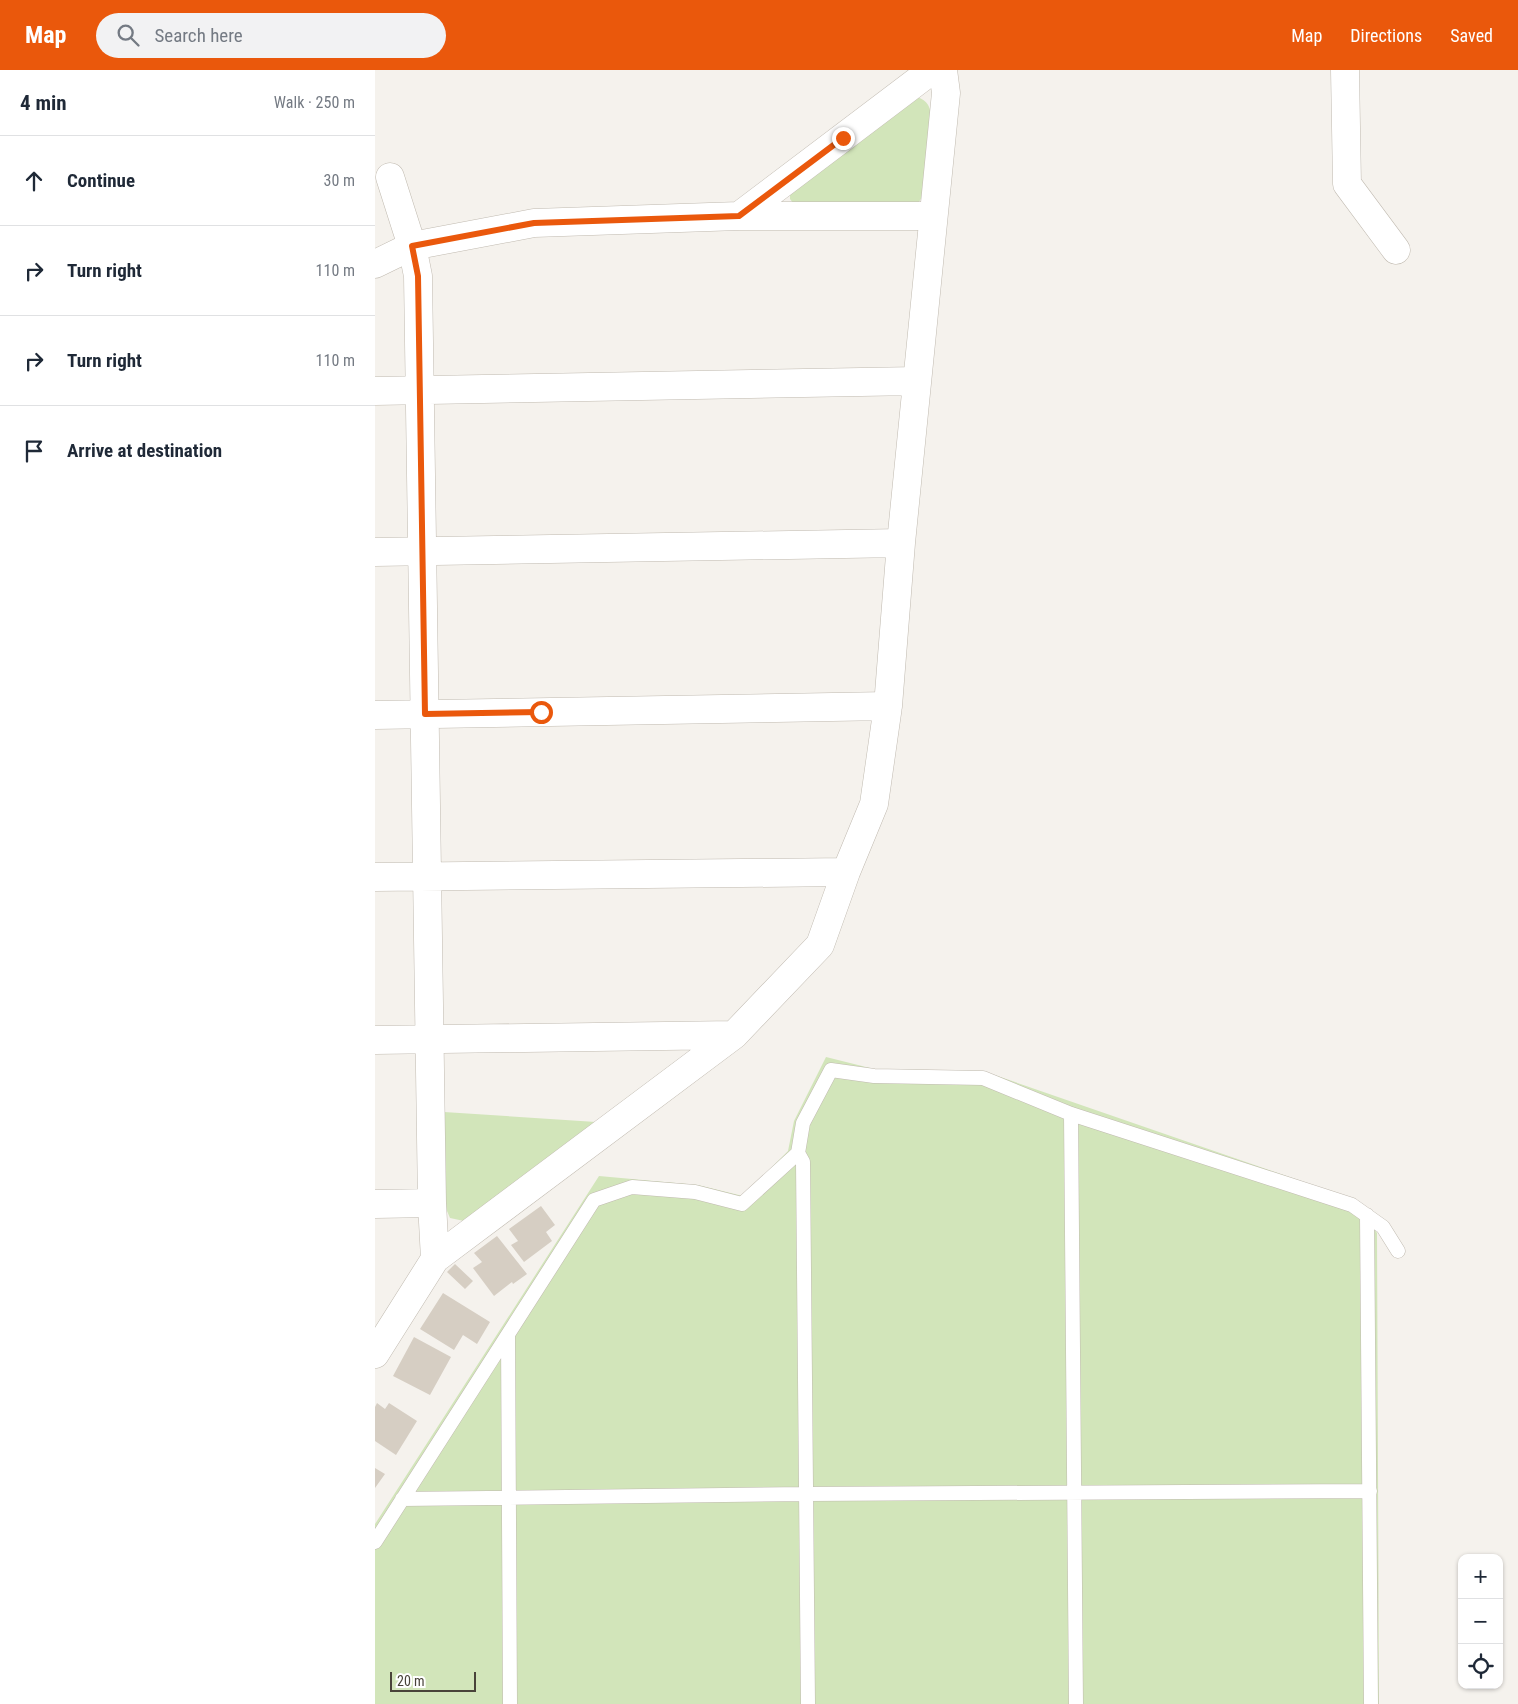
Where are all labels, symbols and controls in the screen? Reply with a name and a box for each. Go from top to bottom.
search box [96,13,446,58]
text: Map [25,21,66,49]
icon: search [114,21,142,49]
text: Search here [154,24,243,47]
text: Map [1291,25,1322,46]
text: Directions [1350,25,1422,46]
text: Saved [1450,25,1493,46]
text: 4 min [20,91,67,115]
text: Walk · 250 m [274,93,355,112]
route end [832,127,855,150]
icon: ahead [20,167,48,195]
text: Continue [67,169,135,192]
text: 30 m [323,171,355,190]
icon: right [20,257,48,285]
text: Turn right [67,259,142,282]
text: 110 m [316,261,355,280]
icon: right [20,347,48,375]
text: Turn right [67,349,142,372]
text: 110 m [316,351,355,370]
icon: arrive [20,437,48,465]
text: Arrive at destination [67,439,222,462]
route start [530,701,553,724]
map controls [1458,1554,1503,1689]
button: + [1458,1554,1503,1599]
button: − [1458,1599,1503,1644]
button: locate [1458,1644,1503,1689]
scale bar [390,1669,476,1692]
text: 20 m [397,1673,425,1689]

